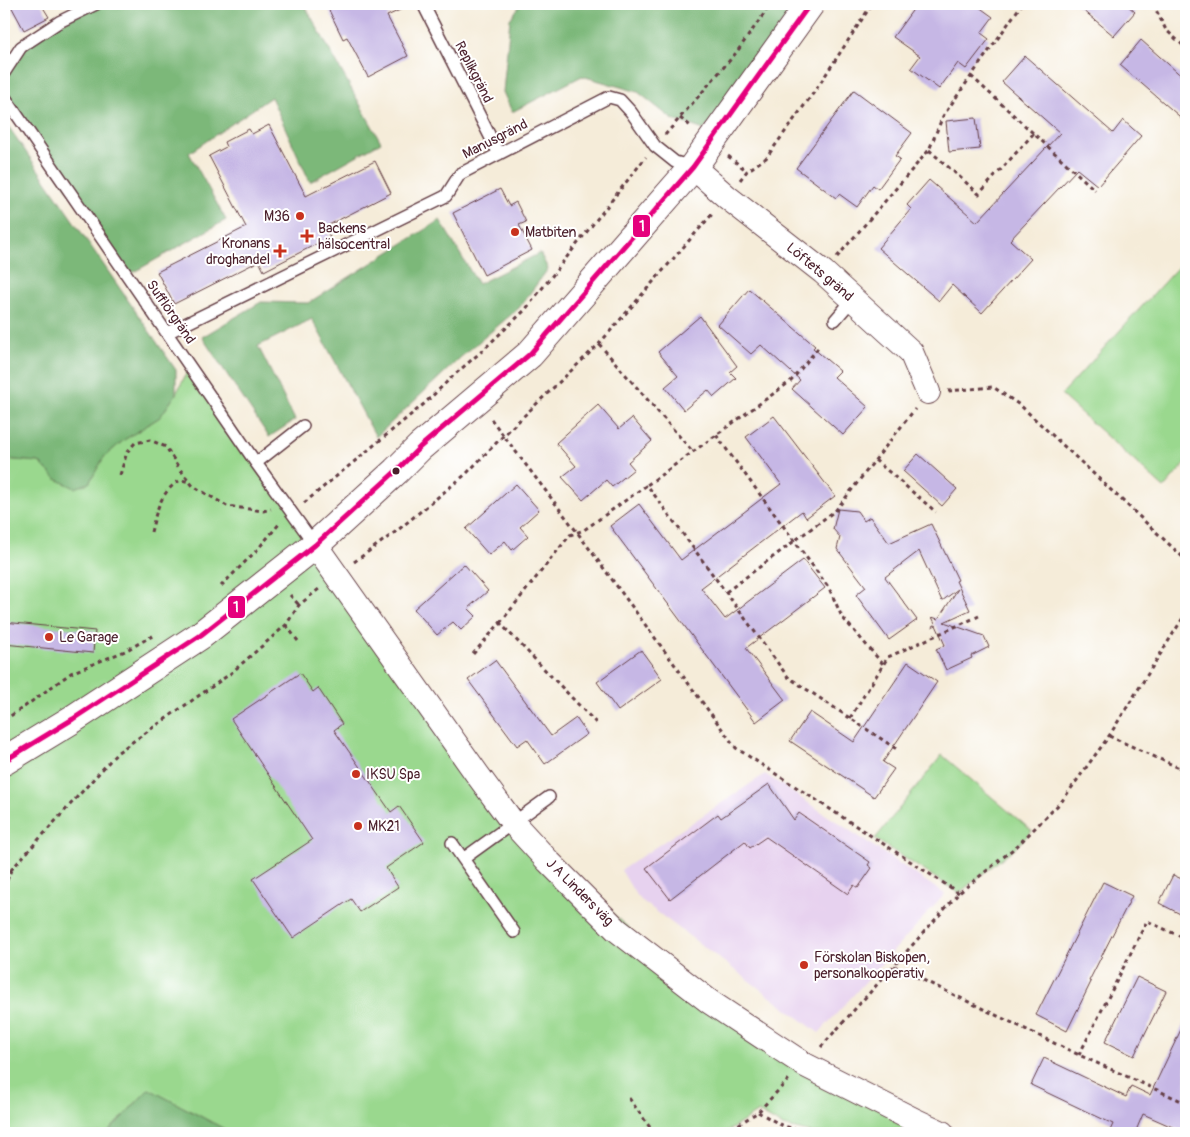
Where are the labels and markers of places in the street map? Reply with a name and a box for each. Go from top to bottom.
place label: M36 [264,208,290,225]
marker: M36 [294,210,306,222]
place label: Backens hälsocentral [318,220,390,253]
place label: Matbiten [525,224,576,241]
marker: Matbiten [509,226,521,238]
marker: Backens hälsocentral [300,229,314,243]
place label: Kronans droghandel [206,235,271,268]
marker: Kronans droghandel [274,245,286,257]
unlabelled marker [391,466,401,476]
place label: Le Garage [59,629,118,646]
marker: Le Garage [43,631,55,643]
place label: IKSU Spa [366,766,420,783]
marker: IKSU Spa [350,768,362,780]
place label: MK21 [368,818,400,835]
marker: MK21 [352,820,364,832]
place label: Förskolan Biskopen, personalkooperativ [814,949,930,982]
marker: Förskolan Biskopen, personalkooperativ [798,959,810,971]

